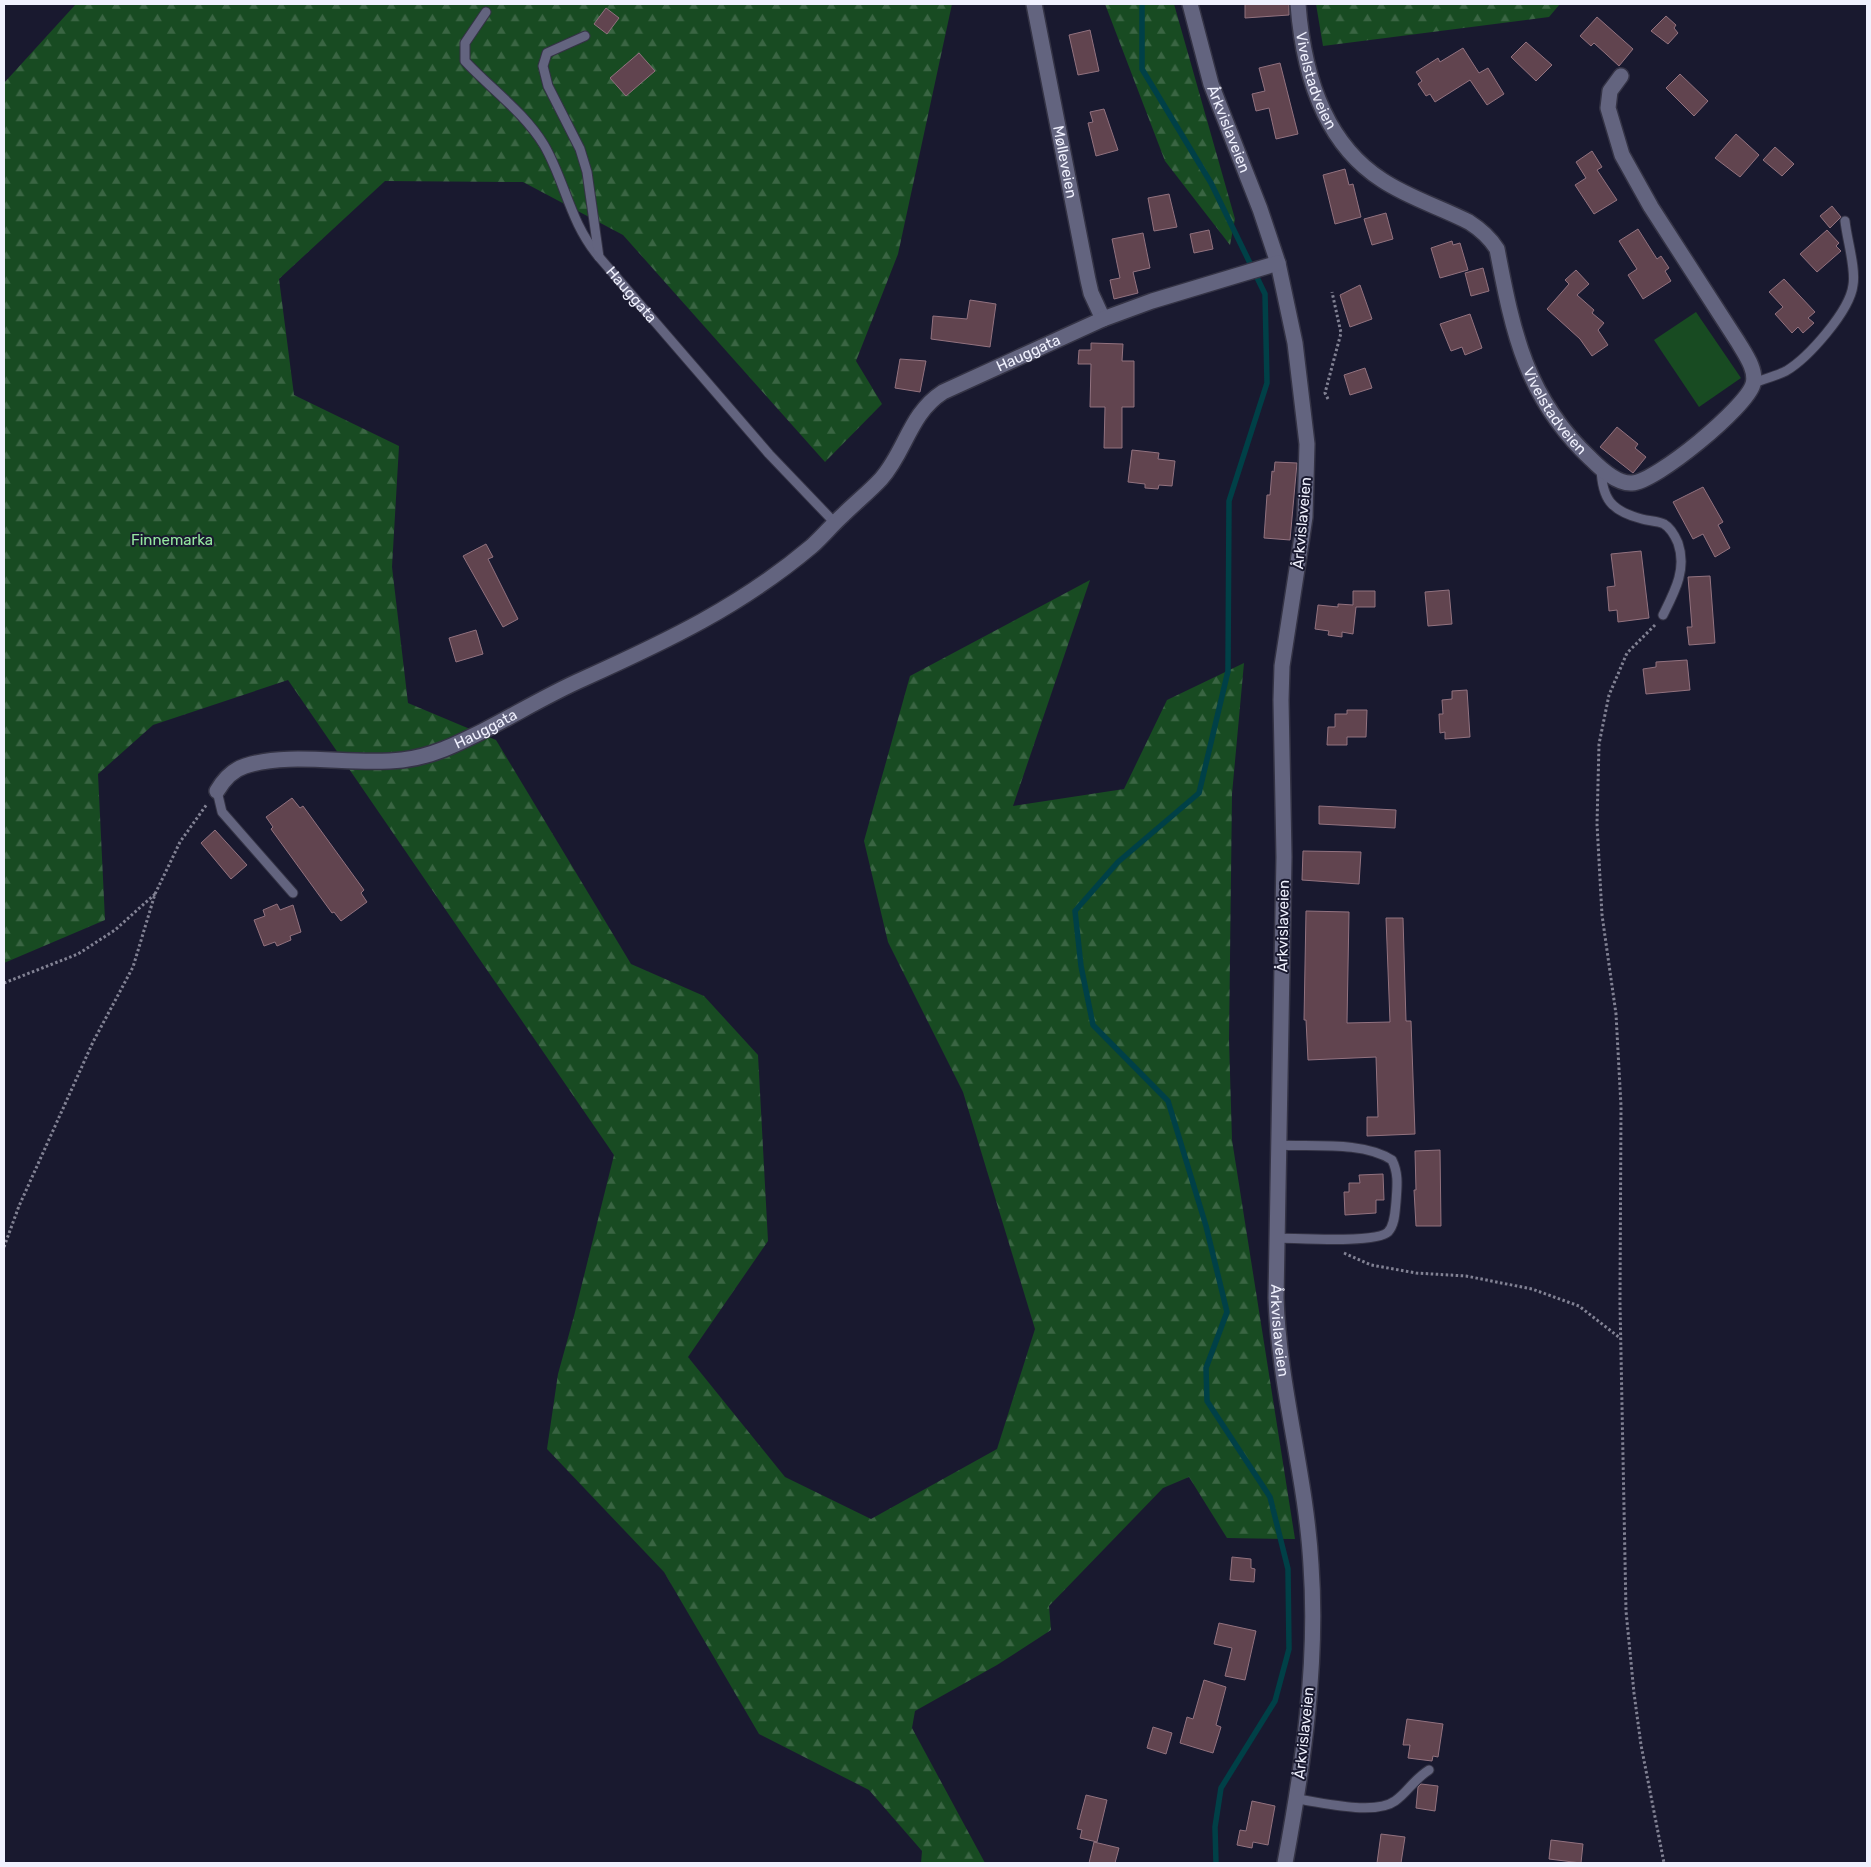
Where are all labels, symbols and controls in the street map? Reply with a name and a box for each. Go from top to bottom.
street label: Vivelstadveien [1292,30,1340,133]
street label: Årkvislaveien [1203,83,1254,175]
street label: Mølleveien [1049,124,1081,200]
street label: Hauggata [602,263,661,326]
street label: Hauggata [993,331,1063,375]
street label: Vivelstadveien [1519,364,1590,458]
street label: Årkvislaveien [1289,476,1315,570]
park label: Finnemarka [131,531,213,549]
street label: Hauggata [451,705,520,753]
street label: Årkvislaveien [1273,880,1293,972]
street label: Årkvislaveien [1267,1284,1293,1378]
street label: Årkvislaveien [1290,1686,1318,1780]

